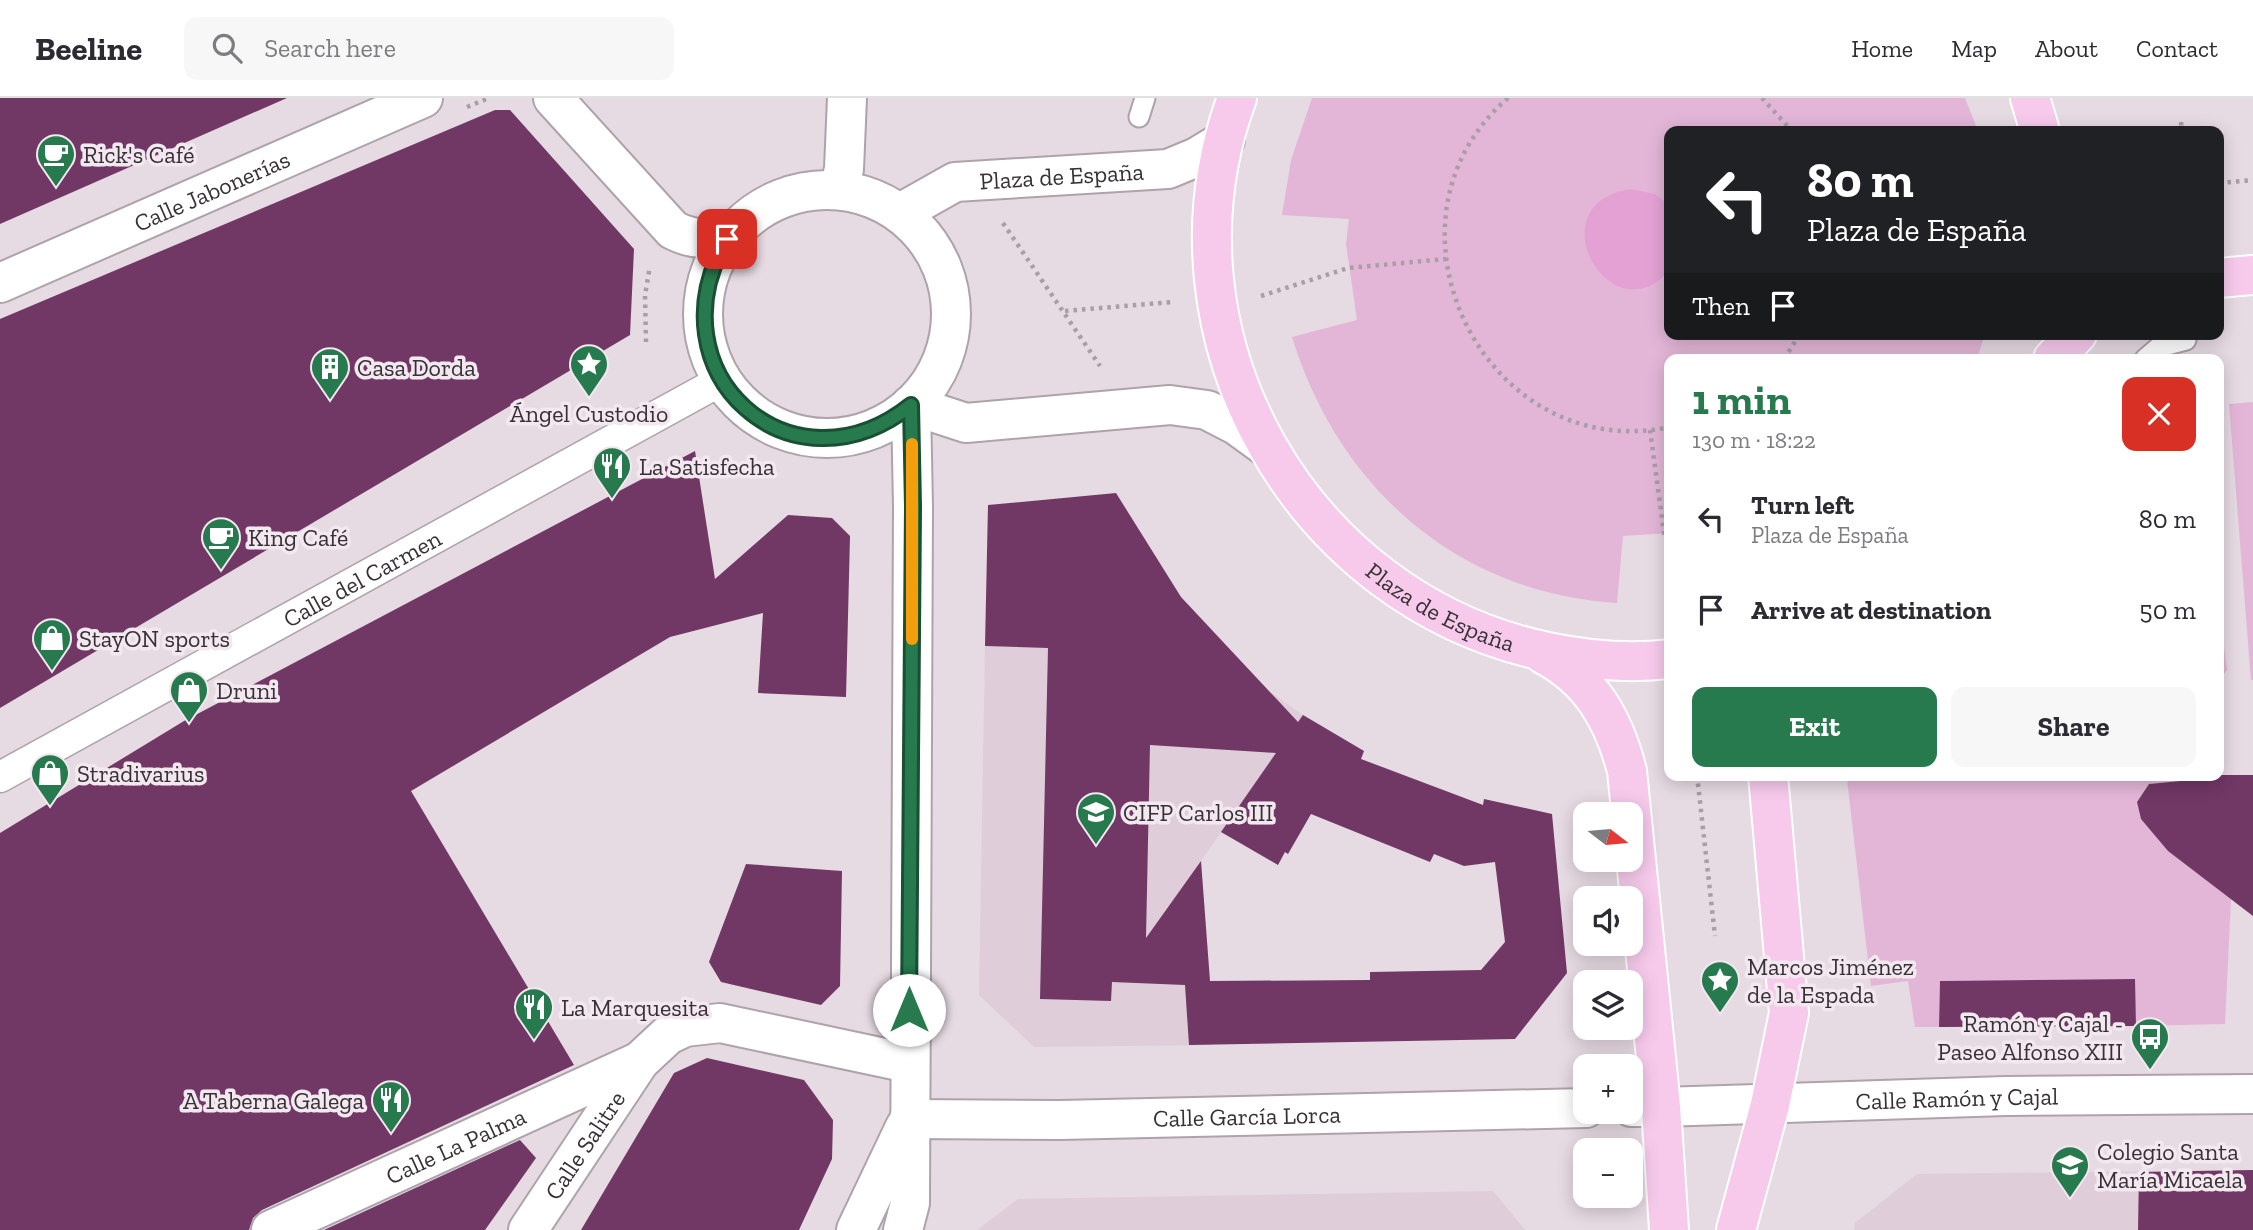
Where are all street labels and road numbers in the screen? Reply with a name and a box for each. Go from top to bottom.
street label: Calle Jabonerías [129,144,294,237]
street label: Plaza de España [979,156,1145,195]
street label: Calle del Carmen [278,523,446,633]
street label: Plaza de España [1360,556,1519,658]
street label: Calle Ramón y Cajal [1855,1081,2058,1115]
street label: Calle Salitre [538,1085,631,1205]
street label: Calle García Lorca [1153,1099,1342,1132]
street label: Calle La Palma [381,1101,530,1190]

